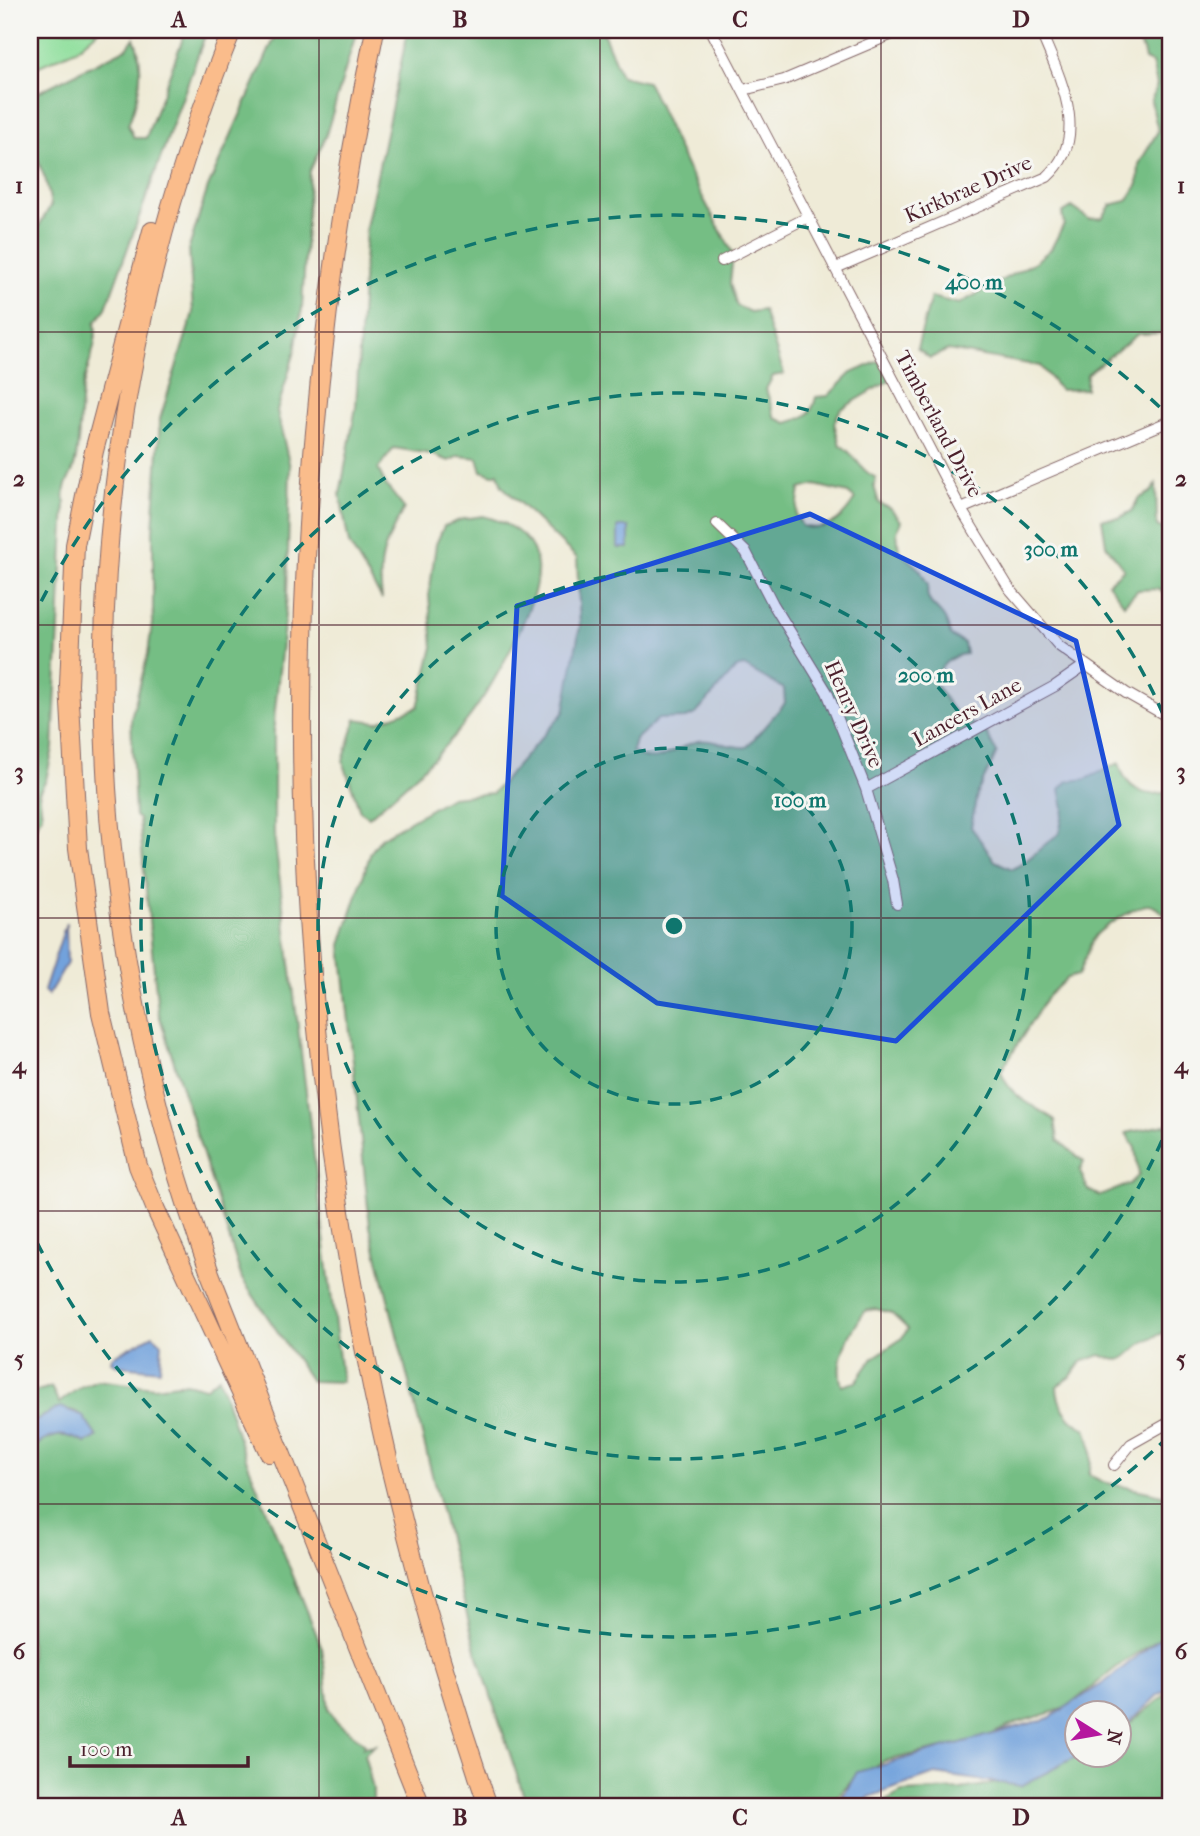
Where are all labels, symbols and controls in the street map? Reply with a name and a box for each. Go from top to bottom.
text: A [170,6,188,33]
text: B [453,6,468,33]
text: C [732,6,748,33]
text: D [1012,6,1030,33]
street label: Kirkbrae Drive [901,150,1035,228]
text: 1 [15,172,23,199]
text: 1 [1177,172,1185,199]
text: 400 m [944,270,1003,295]
street label: Timberland Drive [890,347,988,501]
text: 2 [13,465,25,492]
text: 2 [1175,465,1187,492]
text: 300 m [1024,537,1078,561]
street label: Henry Drive [820,657,888,771]
text: 200 m [898,663,955,687]
street label: Lancers Lane [909,672,1025,752]
text: 3 [14,758,24,785]
text: 3 [1176,758,1186,785]
text: 100 m [774,788,827,812]
centre of rings [662,914,686,938]
text: 4 [11,1052,27,1079]
text: 4 [1173,1052,1189,1079]
text: 5 [14,1345,24,1372]
text: 5 [1176,1345,1186,1372]
text: 6 [13,1638,26,1665]
text: 6 [1175,1638,1188,1665]
north arrow [1064,1700,1134,1770]
scale bar [70,1724,248,1768]
text: N [1101,1728,1126,1747]
text: 100 m [80,1737,133,1761]
text: A [170,1804,188,1831]
text: B [453,1804,468,1831]
text: C [732,1804,748,1831]
text: D [1012,1804,1030,1831]

